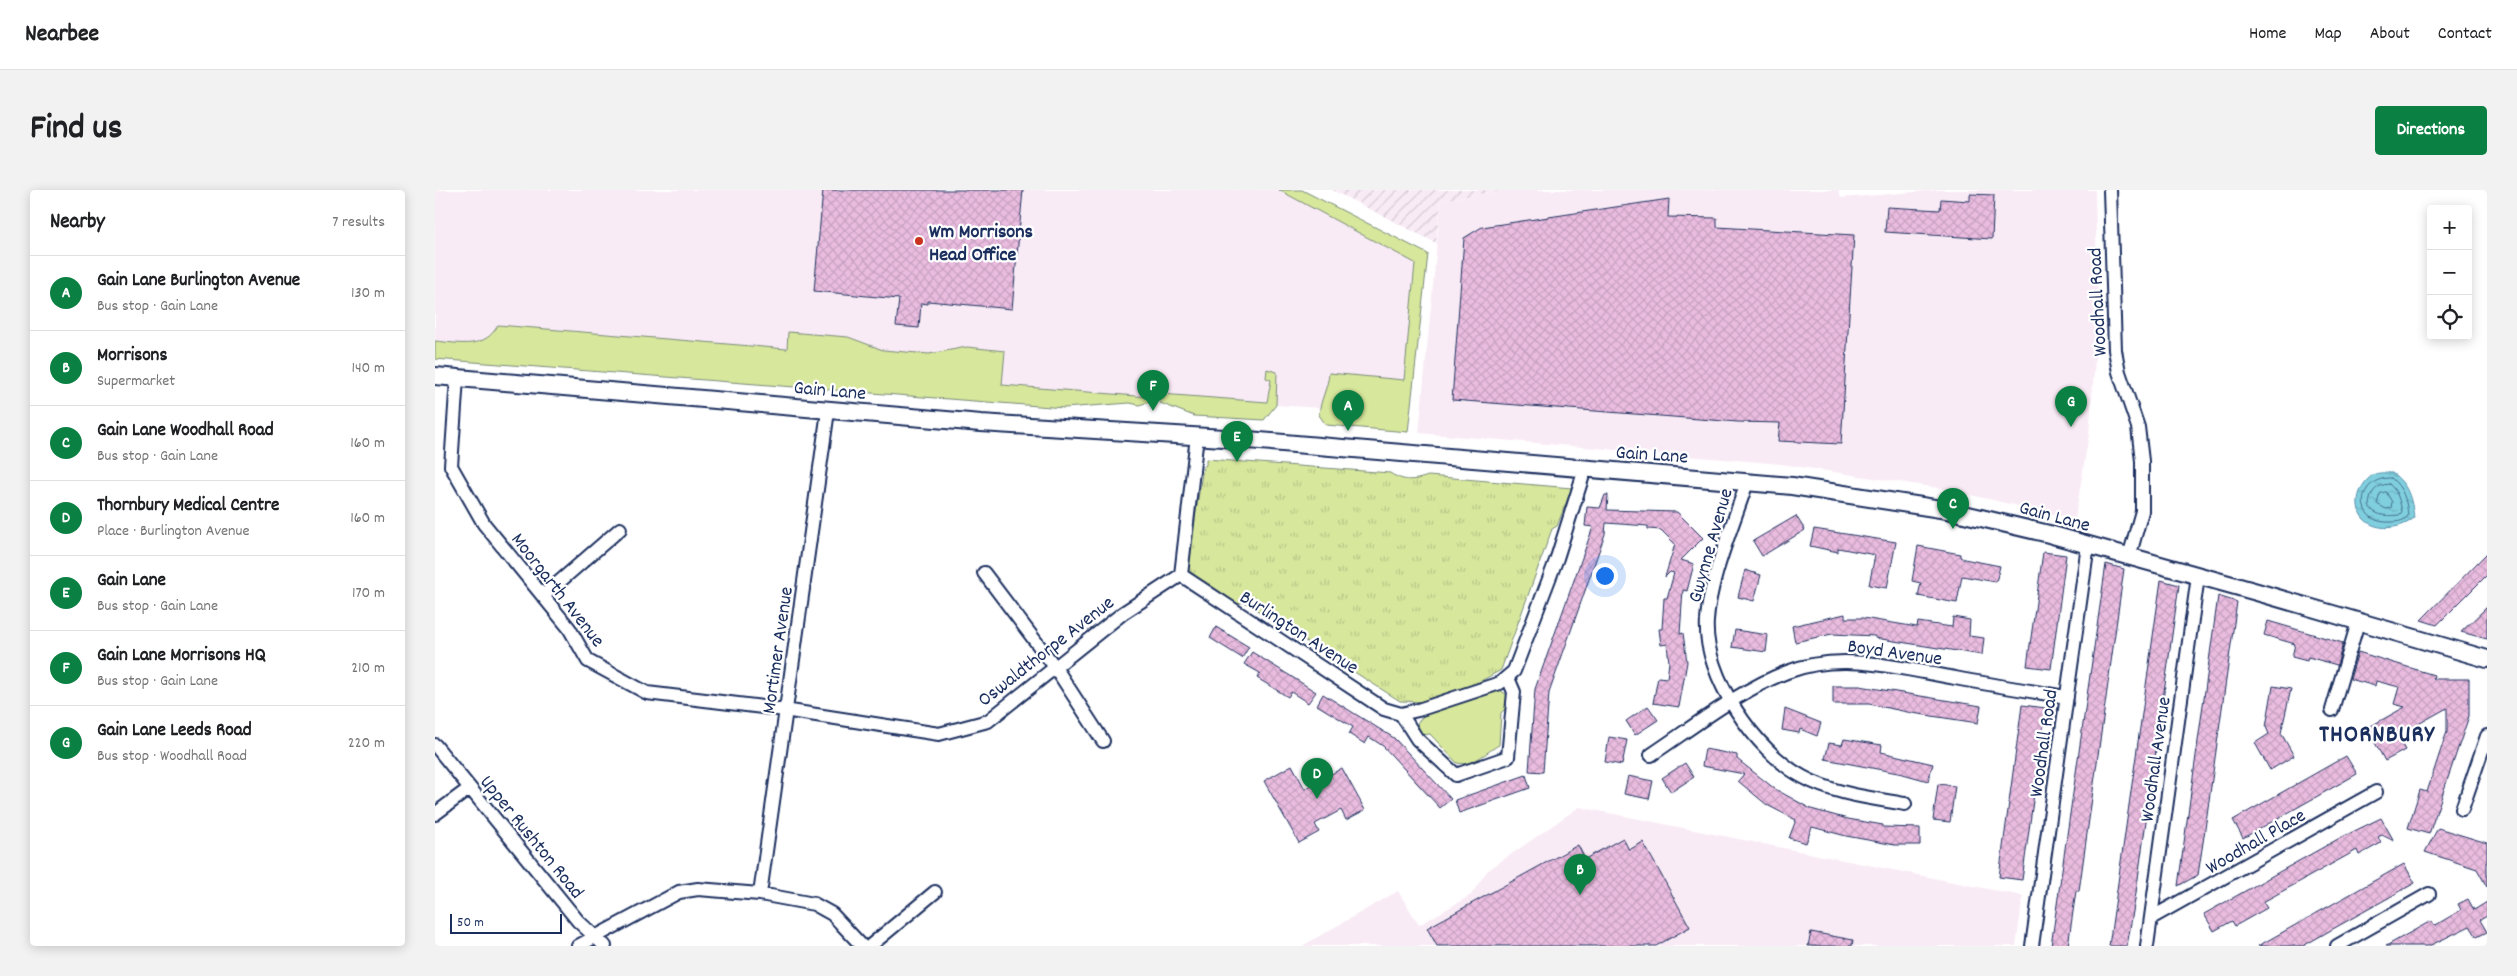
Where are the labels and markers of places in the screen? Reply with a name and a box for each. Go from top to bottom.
place label: Wm Morrisons Head Office [929,219,1033,270]
marker: Wm Morrisons Head Office [913,235,925,247]
pin: F [1137,370,1169,411]
pin: G [2055,386,2087,427]
pin: A [1332,390,1364,431]
pin: E [1221,421,1253,462]
pin: C [1937,488,1969,529]
pin: D [1301,758,1333,799]
pin: B [1564,854,1596,895]

